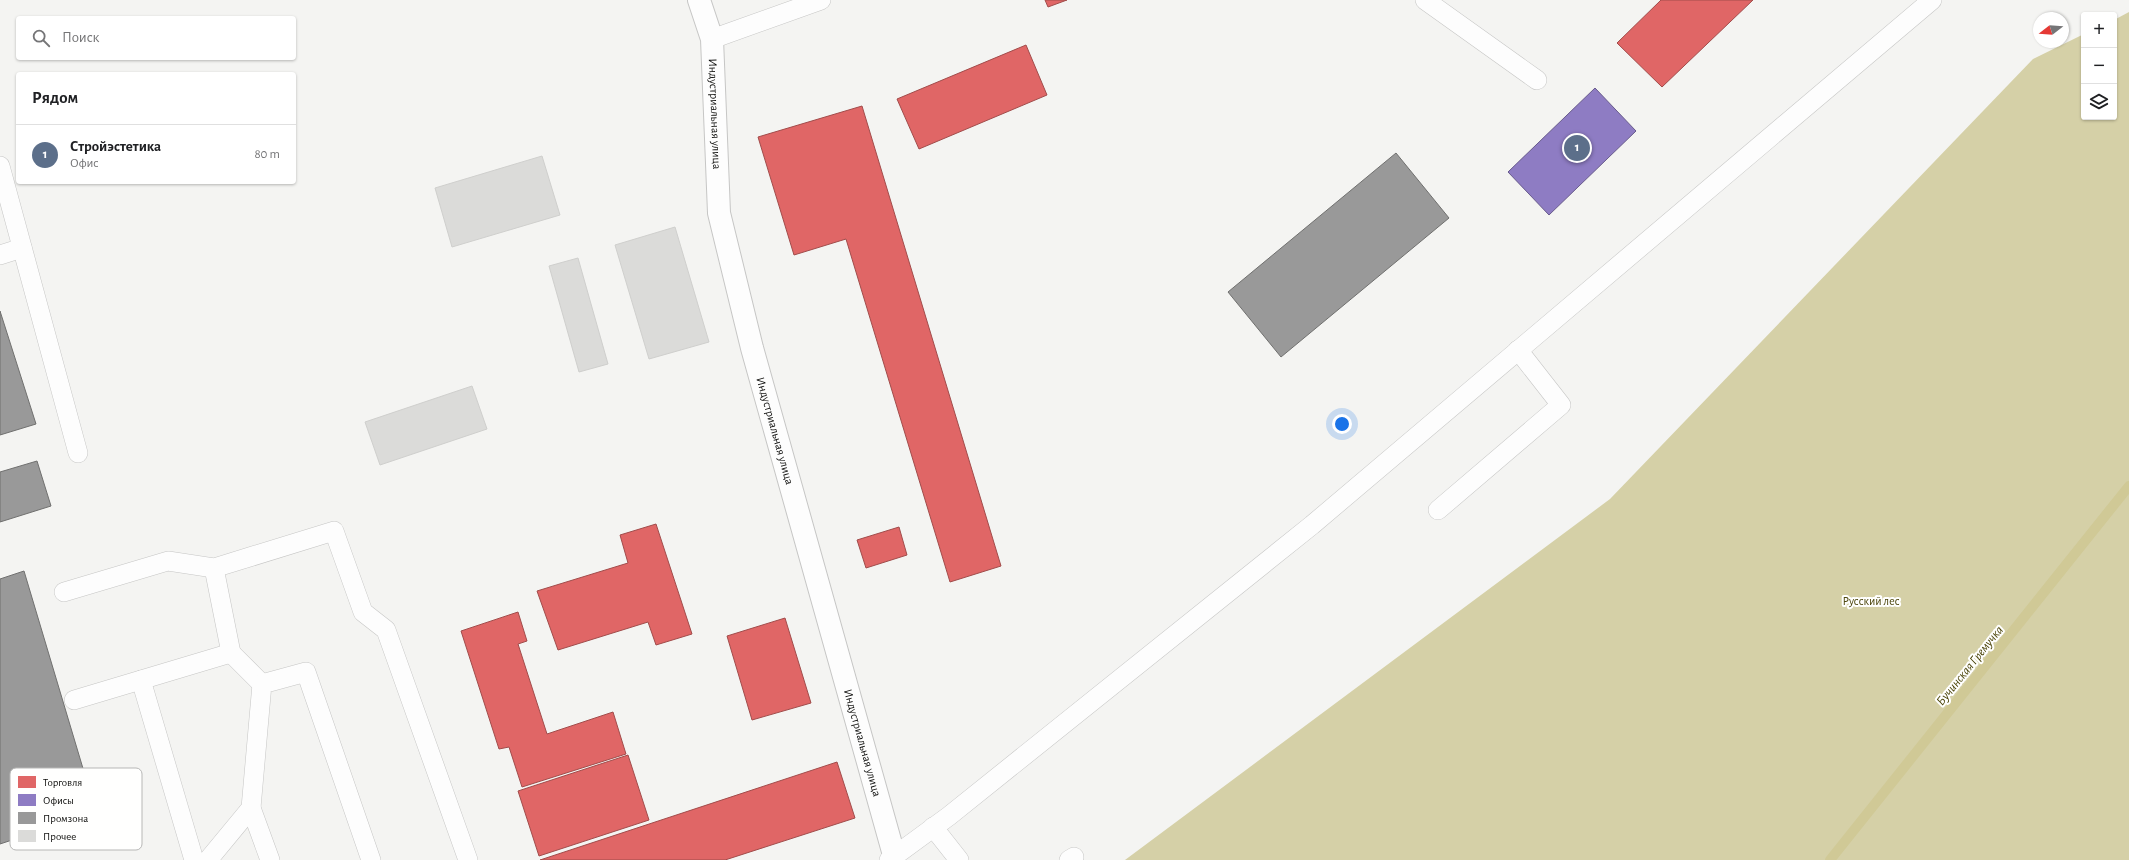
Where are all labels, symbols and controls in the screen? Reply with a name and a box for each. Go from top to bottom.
north arrow [2033,12,2069,48]
map controls [2081,12,2117,120]
button: + [2081,12,2117,48]
search box [16,16,296,60]
icon: search [30,27,52,49]
text: Поиск [62,30,100,45]
button: − [2081,48,2117,84]
street label: Индустриальная улица [707,58,723,170]
button: layers [2081,84,2117,120]
text: Рядом [32,89,78,106]
pin: 1 [1564,133,1590,163]
text: Стройэстетика [70,139,161,154]
text: 1 [43,148,47,161]
text: 80 m [254,148,280,161]
text: Офис [70,157,99,170]
street label: Индустриальная улица [754,375,796,486]
your location [1332,414,1352,434]
park label: Русский лес [1842,595,1900,608]
water label: Бучинская Гремучка [1934,623,2006,708]
street label: Индустриальная улица [842,687,883,798]
legend [10,768,142,850]
text: Торговля [43,777,82,788]
text: Офисы [43,795,74,806]
text: Промзона [43,813,88,824]
text: Прочее [43,831,76,842]

